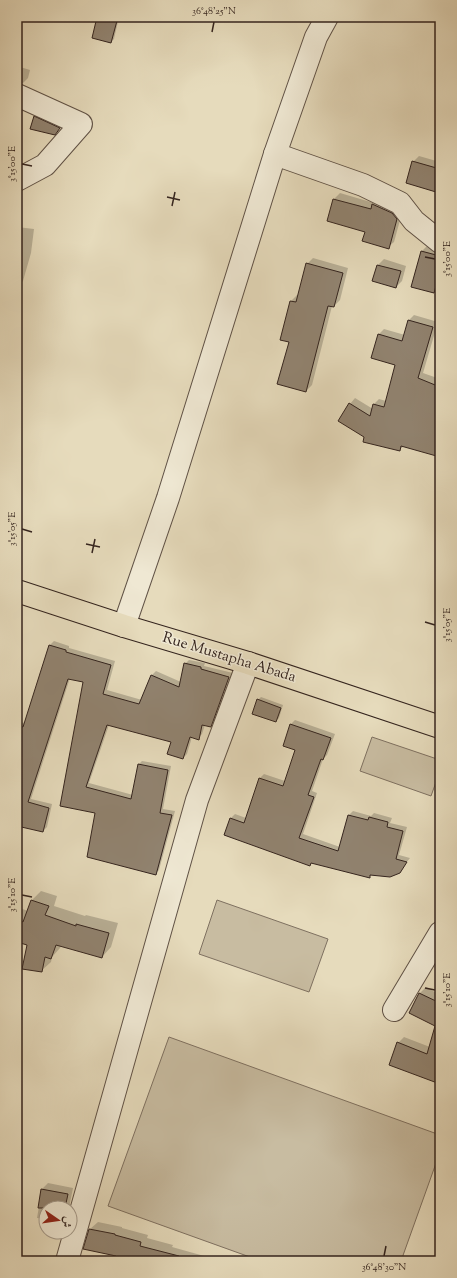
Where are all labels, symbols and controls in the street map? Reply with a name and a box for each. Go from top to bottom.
text: 36°48'25"N [192,4,236,19]
text: 3°15'00"E [5,146,20,182]
text: 3°15'00"E [440,241,455,277]
text: 3°15'05"E [5,512,20,546]
text: 3°15'05"E [440,608,455,642]
street label: Rue Mustapha Abada [160,628,298,688]
text: 3°15'10"E [5,878,20,912]
text: 3°15'10"E [440,973,455,1007]
north arrow [38,1200,78,1240]
text: ش [58,1215,76,1229]
text: 36°48'30"N [362,1260,406,1275]

